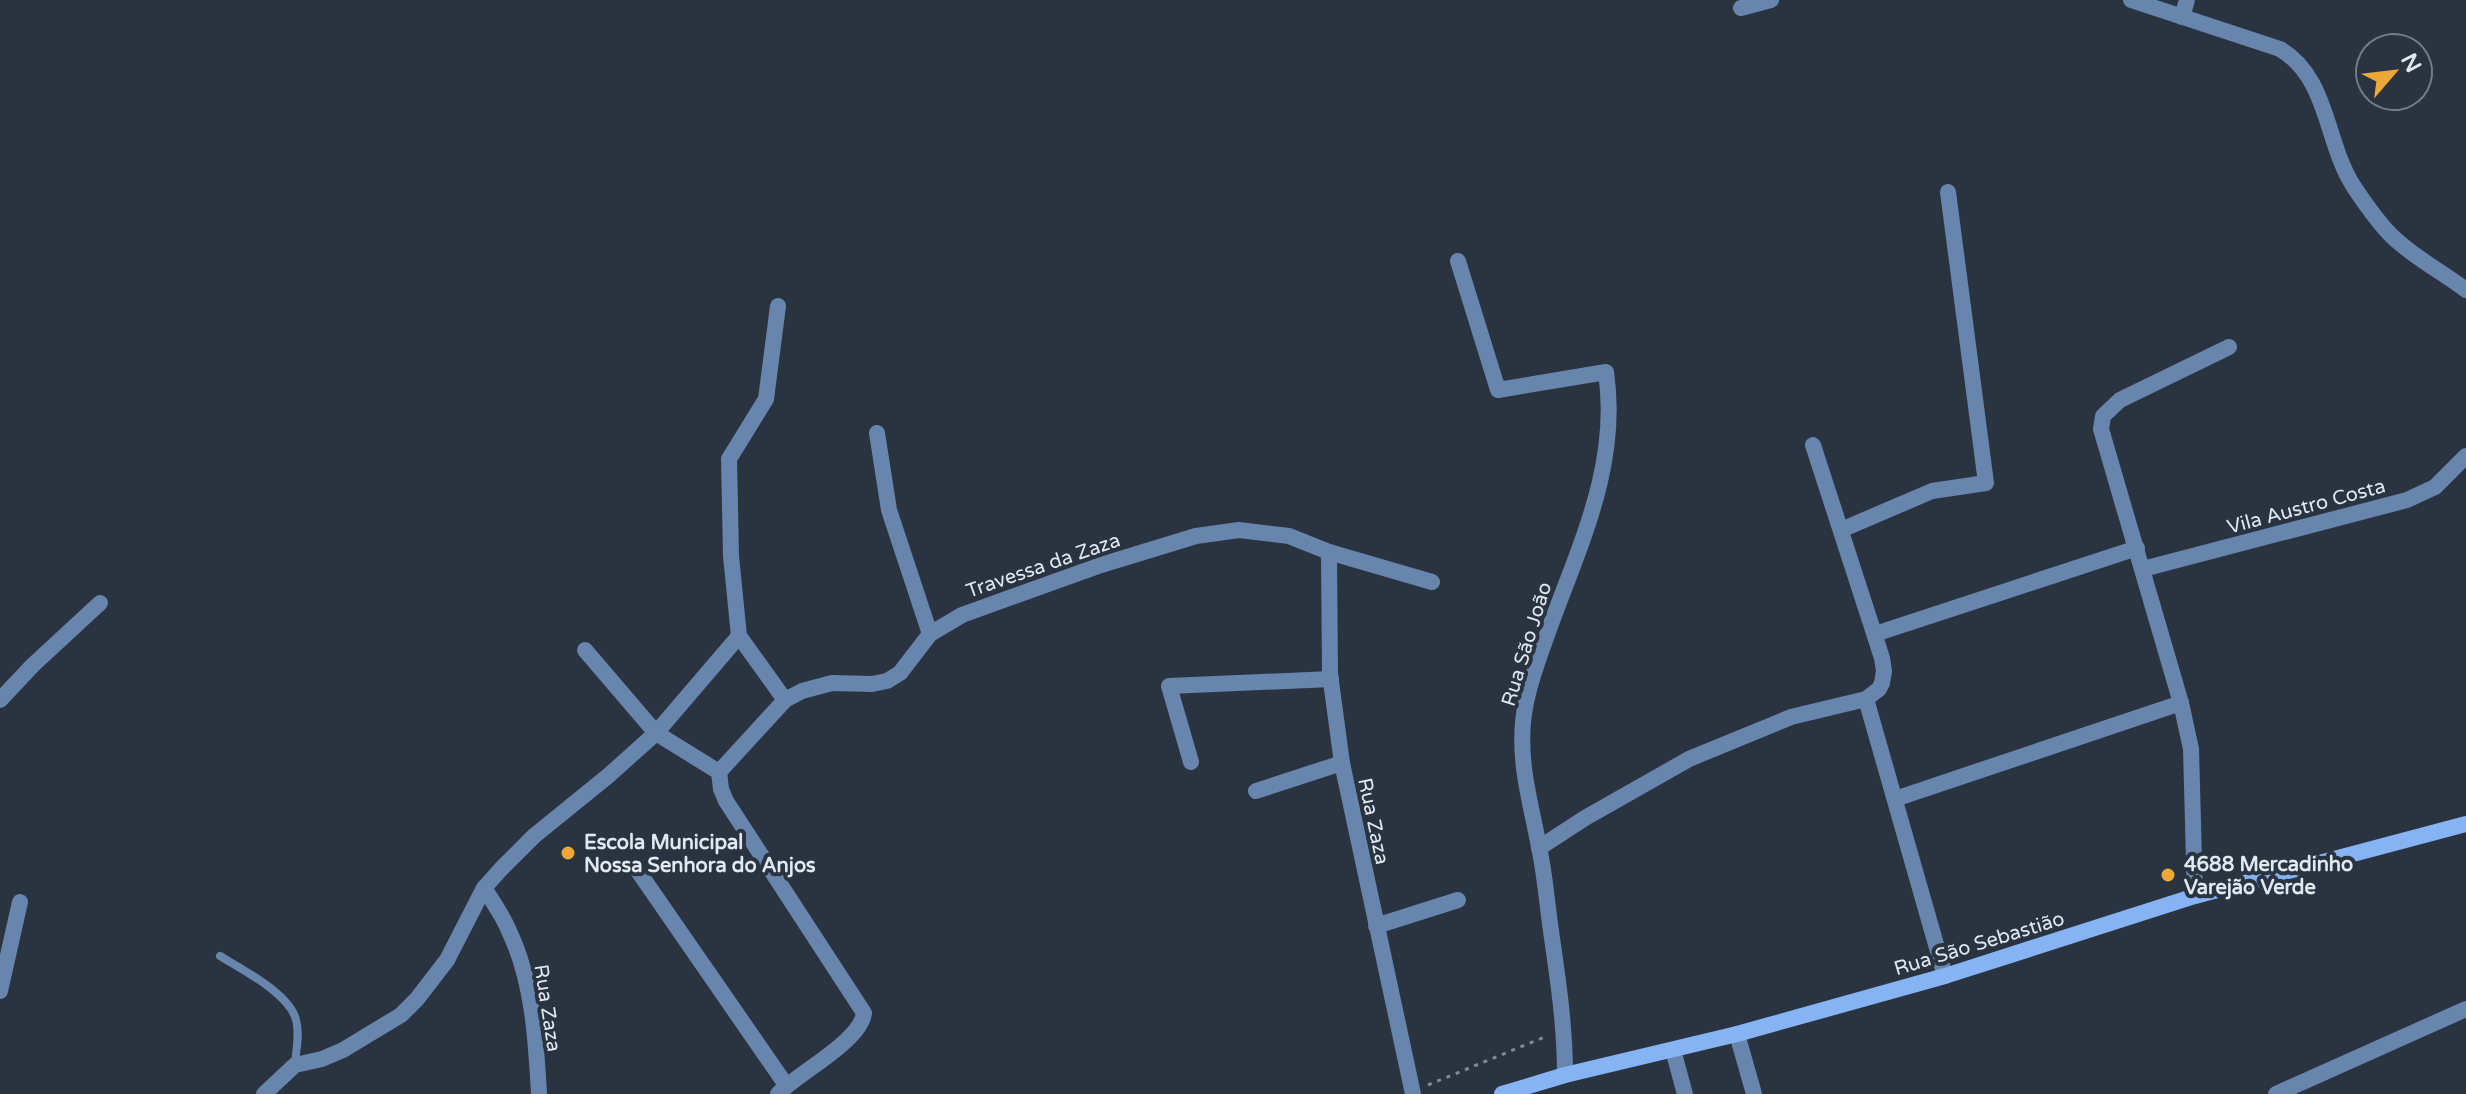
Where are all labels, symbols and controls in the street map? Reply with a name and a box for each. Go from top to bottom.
north arrow [2354,32,2434,112]
text: N [2395,49,2426,77]
street label: Vila Austro Costa [2224,474,2388,540]
street label: Travessa da Zaza [963,528,1124,604]
street label: Rua São João [1497,579,1557,709]
street label: Rua Zaza [1352,776,1394,867]
place label: Escola Municipal Nossa Senhora do Anjos [584,831,816,878]
marker: Escola Municipal Nossa Senhora do Anjos [559,844,577,862]
place label: 4688 Mercadinho Varejão Verde [2184,853,2353,900]
marker: 4688 Mercadinho Varejão Verde [2159,866,2177,884]
street label: Rua São Sebastião [1891,907,2067,981]
street label: Rua Zaza [528,963,566,1054]

